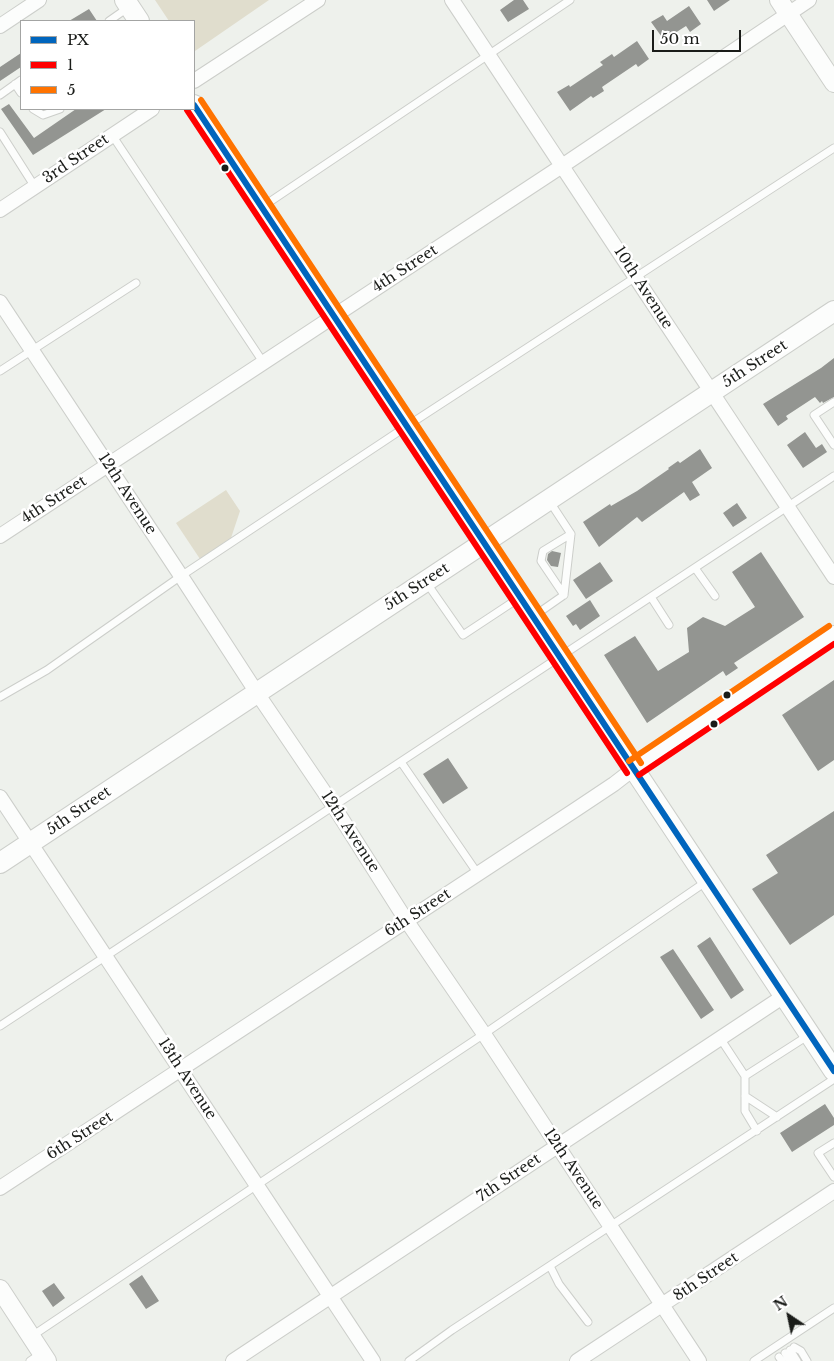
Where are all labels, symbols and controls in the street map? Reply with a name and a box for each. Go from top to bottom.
legend [20,20,195,110]
scale bar [654,20,743,52]
text: 50 m [660,29,700,48]
text: PX [67,30,89,49]
text: 1 [67,55,74,74]
text: 5 [67,80,76,99]
street label: 3rd Street [40,130,112,188]
unlabelled marker [220,163,230,173]
street label: 4th Street [369,241,441,297]
street label: 10th Avenue [610,243,676,333]
street label: 5th Street [719,336,791,392]
street label: 12th Avenue [94,450,160,538]
street label: 4th Street [18,472,90,528]
street label: 5th Street [381,559,453,615]
unlabelled marker [722,690,732,700]
unlabelled marker [709,719,719,729]
street label: 5th Street [43,783,115,839]
street label: 12th Avenue [317,788,383,876]
street label: 6th Street [382,885,454,941]
street label: 13th Avenue [154,1035,220,1123]
street label: 6th Street [44,1108,116,1164]
street label: 12th Avenue [539,1125,607,1213]
street label: 7th Street [474,1150,544,1206]
street label: 8th Street [670,1249,742,1305]
north arrow [764,1291,814,1341]
text: N [770,1292,791,1315]

